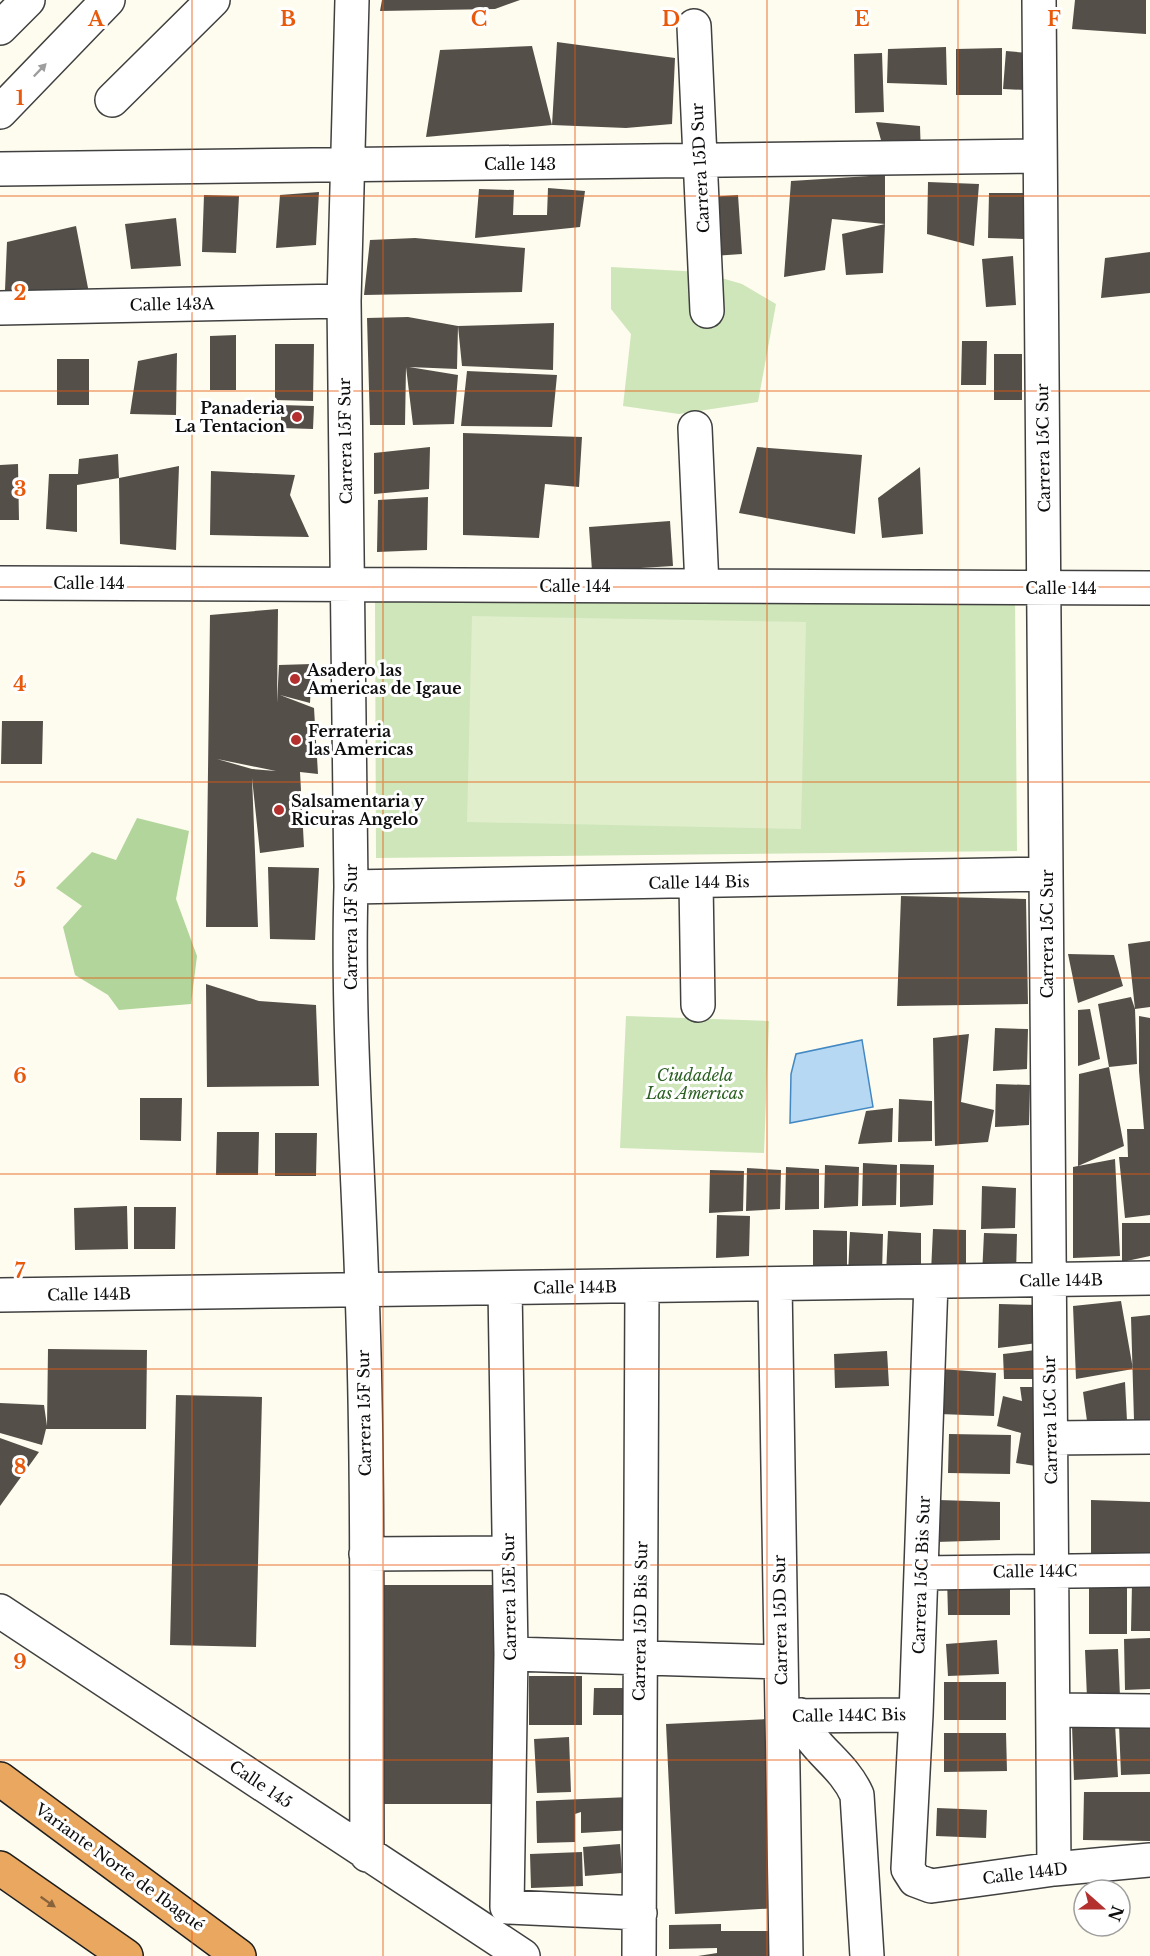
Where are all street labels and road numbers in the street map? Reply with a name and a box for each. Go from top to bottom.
street label: Carrera 15D Sur [687,102,713,234]
street label: Calle 143 [484,154,556,174]
street label: Calle 143A [130,293,215,315]
street label: Carrera 15F Sur [334,377,356,504]
street label: Carrera 15C Sur [1032,383,1054,513]
street label: Calle 144 [53,573,125,593]
street label: Calle 144 [539,576,611,596]
street label: Calle 144 [1025,578,1097,598]
street label: Carrera 15F Sur [341,863,361,990]
street label: Carrera 15C Sur [1037,869,1057,999]
street label: Calle 144 Bis [648,871,750,893]
street label: Calle 144B [1019,1269,1103,1291]
street label: Calle 144B [533,1276,617,1298]
street label: Calle 144B [47,1283,131,1305]
street label: Carrera 15F Sur [353,1349,375,1476]
street label: Carrera 15C Sur [1039,1355,1061,1485]
street label: Carrera 15C Bis Sur [908,1495,934,1655]
street label: Carrera 15E Sur [498,1532,520,1661]
street label: Carrera 15D Bis Sur [629,1540,651,1701]
street label: Carrera 15D Sur [769,1554,791,1685]
street label: Calle 144C [993,1560,1077,1582]
street label: Calle 144C Bis [792,1704,906,1726]
street label: Calle 145 [226,1756,296,1812]
street label: Variante Norte de Ibagué [31,1798,209,1935]
street label: Calle 144D [981,1858,1069,1888]

